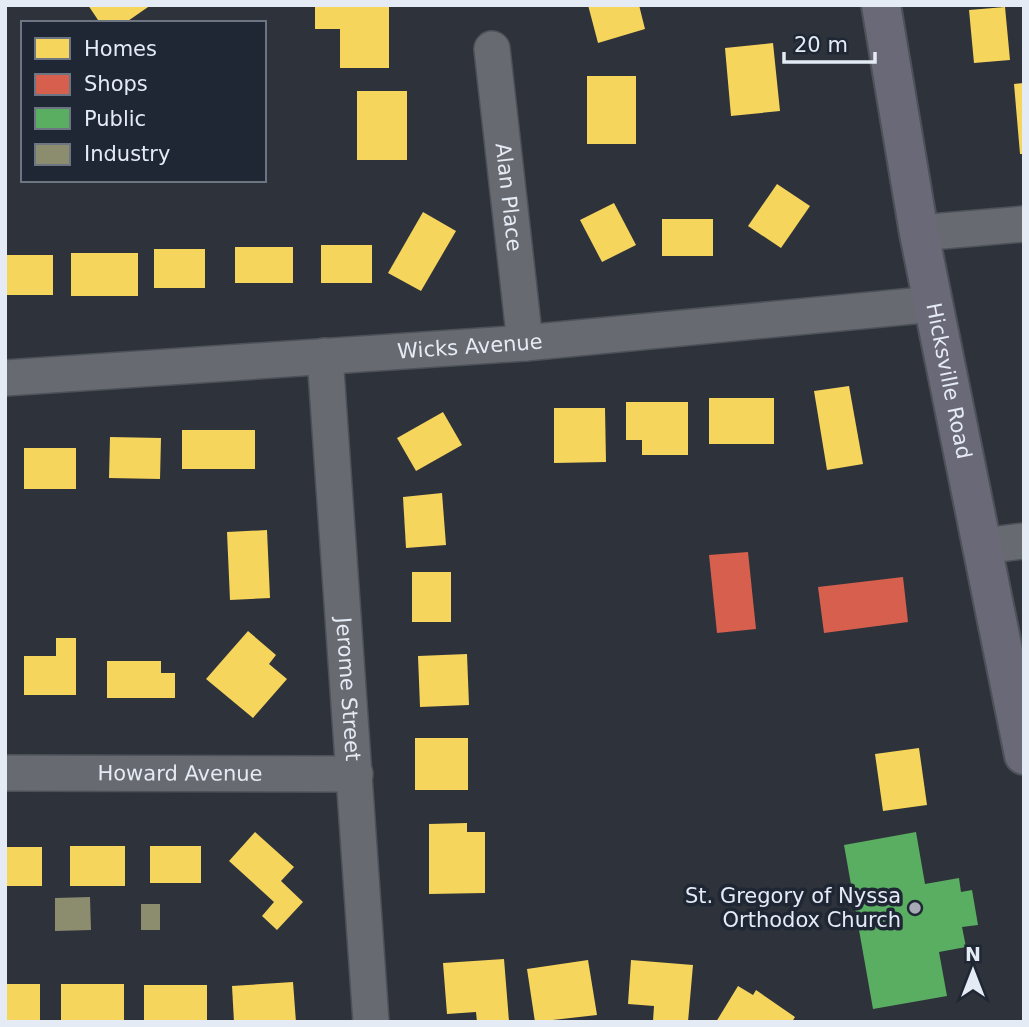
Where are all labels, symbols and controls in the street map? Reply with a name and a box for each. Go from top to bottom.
legend [21,21,266,182]
scale bar [784,21,875,65]
text: 20 m [794,33,848,57]
text: Homes [84,37,157,61]
text: Shops [84,72,148,96]
text: Public [84,107,146,131]
text: Industry [84,142,170,166]
street label: Alan Place [491,142,527,253]
street label: Hicksville Road [921,301,976,461]
street label: Wicks Avenue [397,329,544,364]
street label: Jerome Street [331,615,365,762]
street label: Howard Avenue [97,761,263,786]
place label: St. Gregory of Nyssa Orthodox Church [685,884,901,932]
marker: St. Gregory of Nyssa Orthodox Church [907,900,923,916]
north arrow [938,936,1008,1006]
text: N [965,943,981,965]

